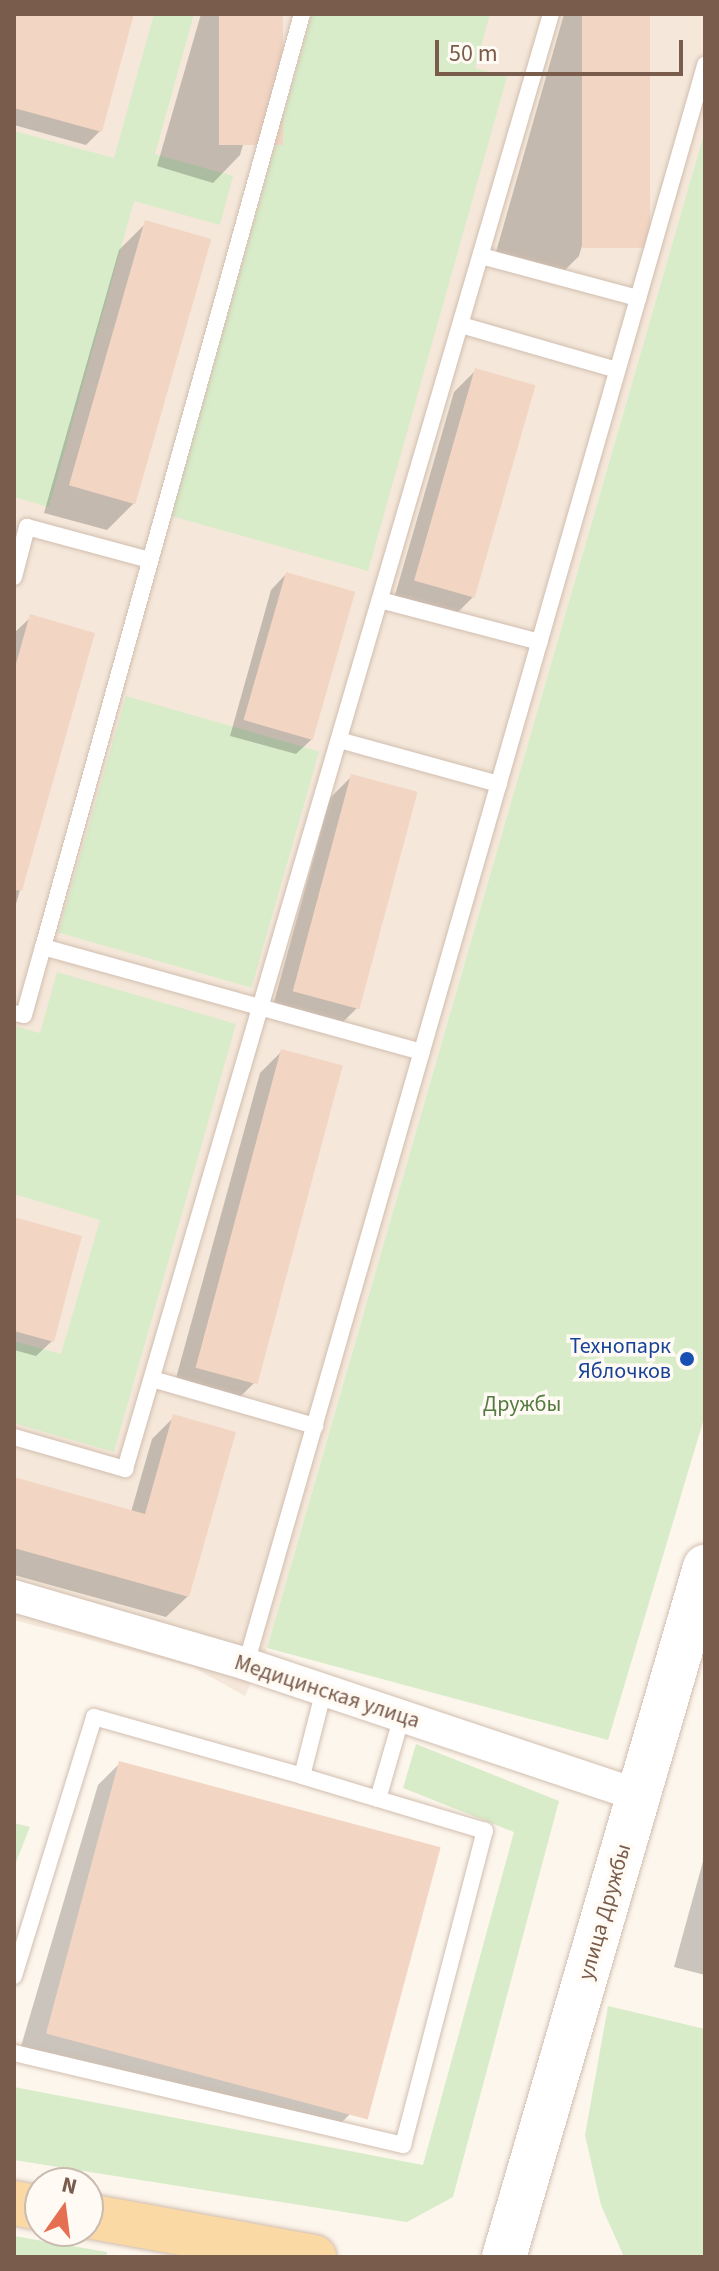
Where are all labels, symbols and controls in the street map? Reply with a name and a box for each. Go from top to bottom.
scale bar [439,24,687,74]
text: 50 m [449,36,498,71]
place label: Технопарк Яблочков [569,1333,671,1384]
marker: Технопарк Яблочков [678,1350,696,1368]
park label: Дружбы [483,1392,561,1418]
street label: Медицинская улица [231,1650,423,1734]
street label: улица Дружбы [573,1841,637,1983]
north arrow [24,2167,104,2247]
text: N [58,2168,80,2203]

